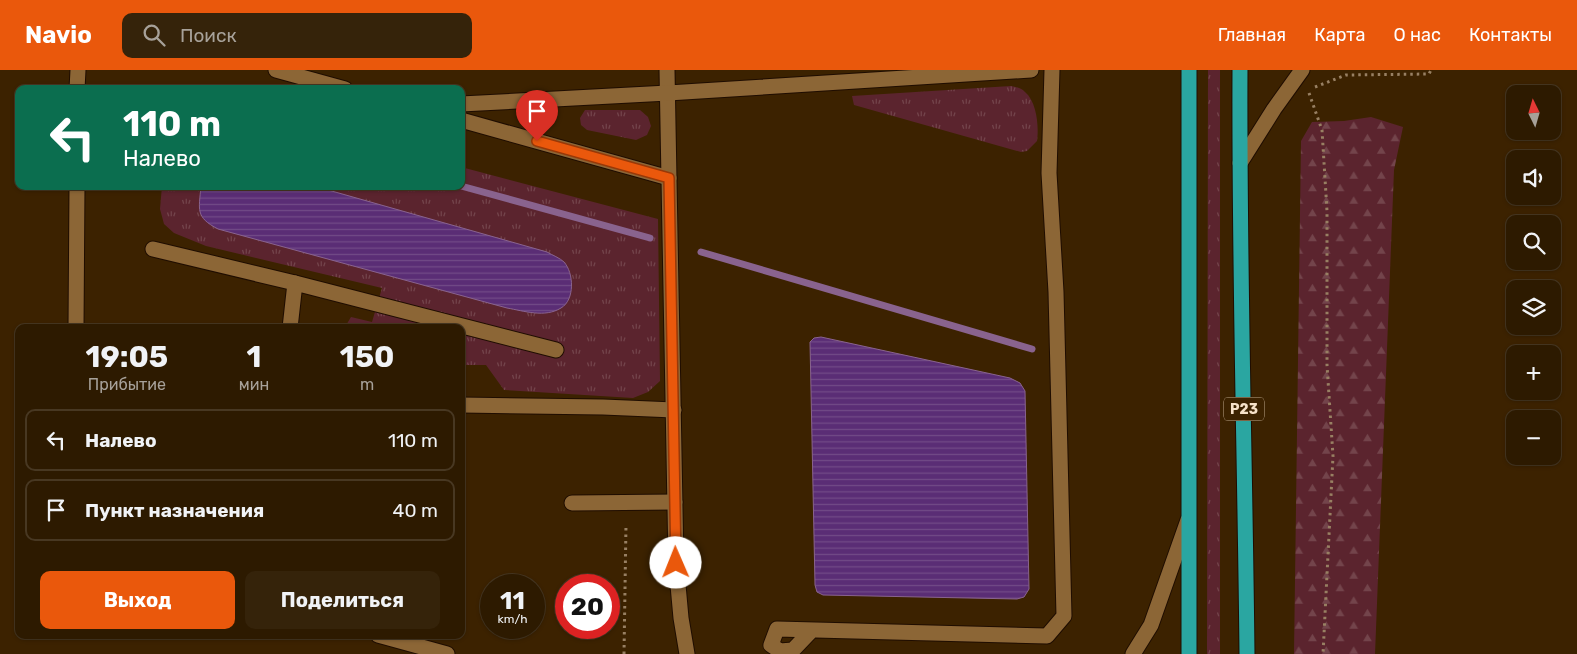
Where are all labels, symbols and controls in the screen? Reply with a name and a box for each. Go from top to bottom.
search box [122,13,472,58]
text: Navio [25,21,92,49]
icon: search [140,21,168,49]
text: Поиск [180,24,237,47]
text: Главная [1218,24,1286,46]
text: Карта [1314,24,1366,46]
text: О нас [1394,24,1441,46]
text: Контакты [1469,24,1552,46]
north arrow [1506,85,1561,140]
map controls [1506,85,1561,465]
pin [516,90,558,141]
icon: arrive [523,97,551,125]
text: 110 m [123,103,221,145]
icon: left [40,105,105,170]
text: Налево [123,145,201,172]
button: sound [1506,150,1561,205]
button: search [1506,215,1561,270]
button: layers [1506,280,1561,335]
text: 19:05 [86,339,168,375]
text: 1 [247,339,261,375]
text: 150 [340,339,394,375]
button: + [1506,345,1561,400]
text: Прибытие [88,375,166,394]
text: мин [239,375,269,394]
text: m [360,375,374,394]
road number: Р23 [1224,398,1264,420]
button: − [1506,410,1561,465]
icon: left [42,426,70,454]
text: Налево [85,429,157,452]
text: 110 m [388,429,438,452]
icon: arrive [42,496,70,524]
text: Пункт назначения [85,499,264,522]
text: 40 m [393,499,438,522]
position arrow [649,536,701,588]
button: Выход [40,571,235,629]
button: Поделиться [245,571,440,629]
speed limit sign: 20 [555,574,620,639]
text: 11 [500,586,525,615]
text: km/h [498,612,527,626]

